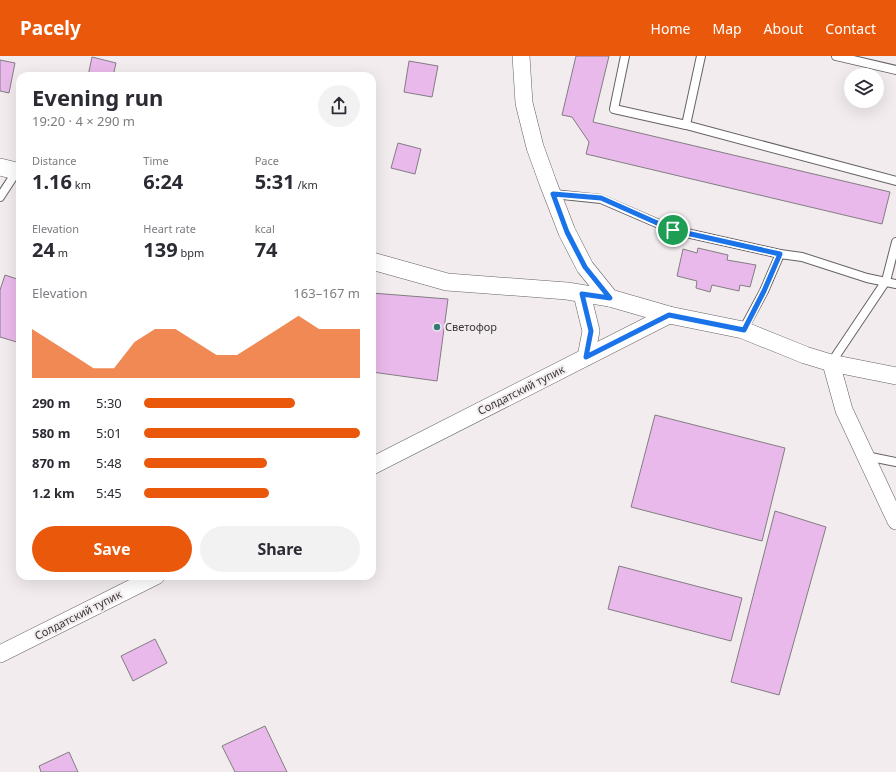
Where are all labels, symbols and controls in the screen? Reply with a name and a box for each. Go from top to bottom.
text: Pacely [20,15,81,41]
text: Home [651,19,690,38]
text: Map [712,19,742,38]
text: About [764,19,803,38]
text: Contact [825,19,876,38]
map controls [844,68,884,108]
button: layers [844,68,884,108]
text: Evening run [32,82,163,112]
button: share [318,85,360,127]
text: 19:20 · 4 × 290 m [32,112,135,130]
text: Distance [32,153,77,168]
text: Time [143,153,169,168]
text: Pace [255,153,279,168]
text: 1.16 [32,168,72,195]
text: 6:24 [143,168,183,195]
text: 5:31 [255,168,295,195]
text: km [72,177,91,192]
text: /km [295,177,318,192]
pin [656,213,690,247]
icon: arrive [662,219,684,241]
text: Elevation [32,221,79,236]
text: Heart rate [143,221,196,236]
text: kcal [255,221,275,236]
text: 24 [32,236,55,263]
text: 139 [143,236,178,263]
text: 74 [255,236,278,263]
text: m [55,245,68,260]
text: bpm [178,245,204,260]
text: Elevation [32,284,88,302]
text: 163–167 m [293,284,360,302]
place label: Светофор [445,319,497,334]
marker: Светофор [432,322,442,332]
street label: Солдатский тупик [475,361,567,418]
text: 290 m [32,394,70,412]
text: 5:30 [96,394,122,412]
text: 580 m [32,424,70,442]
text: 5:01 [96,424,122,442]
text: 870 m [32,454,70,472]
text: 5:48 [96,454,122,472]
text: 1.2 km [32,484,75,502]
text: 5:45 [96,484,122,502]
button: Save [32,526,192,572]
button: Share [200,526,360,572]
street label: Солдатский тупик [32,586,124,643]

